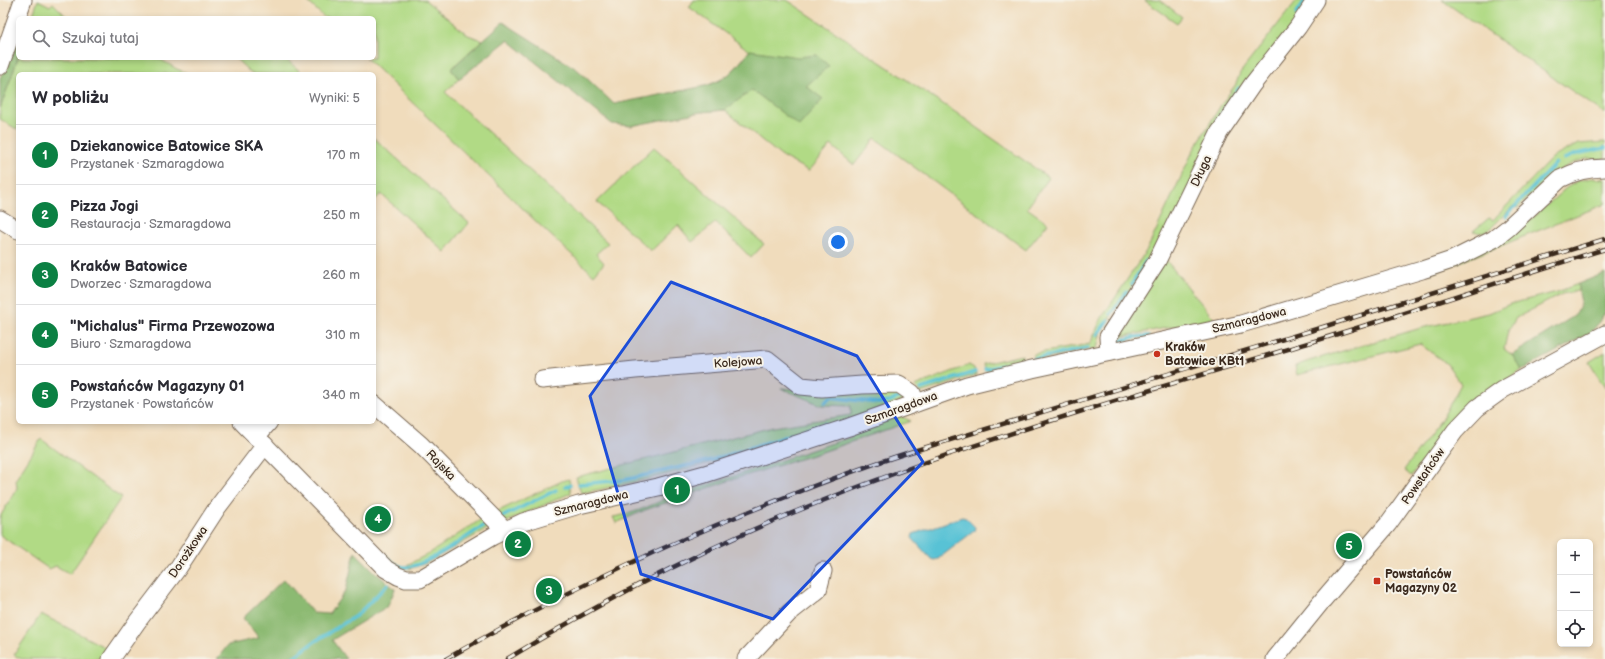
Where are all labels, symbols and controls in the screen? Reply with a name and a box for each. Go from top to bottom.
search box [16,16,376,60]
icon: search [30,27,52,49]
text: Szukaj tutaj [62,29,139,48]
text: W pobliżu [32,88,109,108]
text: Wyniki: 5 [309,90,360,106]
text: Dziekanowice Batowice SKA [70,137,263,156]
text: 1 [42,147,48,163]
text: 170 m [327,147,360,163]
street label: Długa [1188,153,1215,189]
text: Przystanek · Szmaragdowa [70,156,224,172]
text: Pizza Jogi [70,197,138,216]
text: 2 [41,207,49,223]
text: 250 m [323,207,360,223]
text: Restauracja · Szmaragdowa [70,216,231,232]
your location [828,232,848,252]
text: Kraków Batowice [70,257,187,276]
text: 3 [41,267,49,283]
text: 260 m [322,267,360,283]
text: Dworzec · Szmaragdowa [70,276,212,292]
street label: Szmaragdowa [1210,304,1288,337]
text: "Michalus" Firma Przewozowa [70,317,275,336]
text: 4 [41,327,49,343]
text: 310 m [325,327,360,343]
text: Biuro · Szmaragdowa [70,336,191,352]
place label: Kraków Batowice KBt1 [1165,340,1244,369]
marker: Kraków Batowice KBt1 [1152,349,1162,359]
street label: Kolejowa [713,353,763,372]
text: Powstańców Magazyny 01 [70,377,244,396]
text: 5 [41,387,49,403]
text: 340 m [322,387,360,403]
street label: Szmaragdowa [863,388,940,429]
text: Przystanek · Powstańców [70,396,213,412]
street label: Powstańców [1398,445,1448,507]
street label: Rajska [423,447,459,484]
pin: 1 [664,475,690,505]
street label: Szmaragdowa [552,487,630,520]
pin: 4 [365,504,391,534]
street label: Dorożkowa [166,523,211,581]
pin: 2 [505,529,531,559]
pin: 5 [1336,531,1362,561]
map controls [1557,539,1593,647]
button: + [1557,539,1593,575]
place label: Powstańców Magazyny 02 [1385,567,1458,596]
button: − [1557,575,1593,611]
pin: 3 [536,576,562,606]
marker: Powstańców Magazyny 02 [1372,576,1382,586]
button: locate [1557,611,1593,647]

